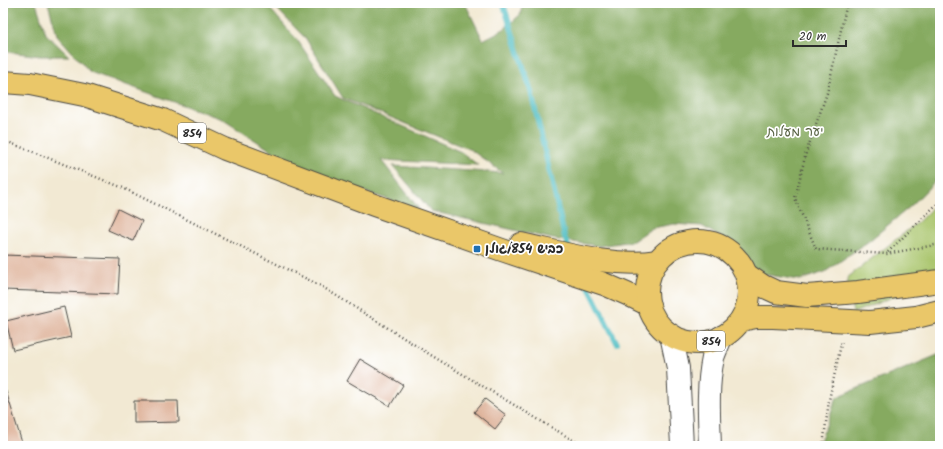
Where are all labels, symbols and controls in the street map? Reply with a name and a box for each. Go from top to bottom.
scale bar [793,22,846,48]
text: 20 m [799,27,827,46]
park label: יער מעלות [766,122,823,143]
road number: 854 [178,123,206,143]
place label: כביש 854/גולן [485,239,563,260]
marker: כביש 854/גולן [472,244,482,254]
road number: 854 [697,331,725,351]

